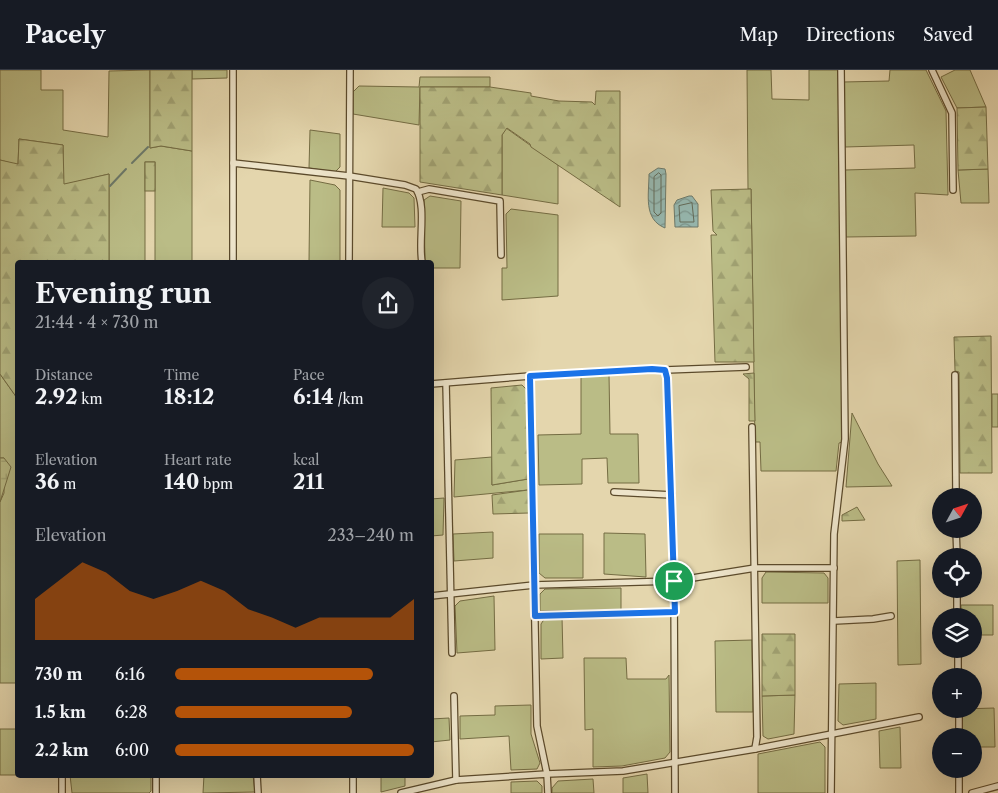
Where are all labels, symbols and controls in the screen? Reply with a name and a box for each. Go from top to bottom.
text: Pacely [25,20,105,49]
text: Map [739,24,778,46]
text: Directions [806,24,895,46]
text: Saved [923,24,973,46]
text: Evening run [35,276,211,310]
button: share [362,277,414,329]
text: 21:44 · 4 × 730 m [35,312,158,332]
text: Distance [35,366,93,384]
text: Time [164,366,199,384]
text: Pace [293,366,325,384]
text: 2.92 [35,384,78,409]
text: 18:12 [164,384,214,409]
text: 6:14 [293,384,334,409]
text: km [78,390,103,408]
text: /km [334,390,364,408]
text: Elevation [35,451,98,469]
text: Heart rate [164,451,231,469]
text: kcal [293,451,319,469]
text: 36 [35,469,59,494]
text: 140 [164,469,199,494]
text: 211 [293,469,324,494]
text: m [59,475,76,493]
text: bpm [199,475,233,493]
north arrow [932,488,982,538]
map controls [932,488,982,778]
text: Elevation [35,525,106,545]
text: 233–240 m [328,525,414,545]
button: locate [932,548,982,598]
pin [653,560,695,602]
icon: arrive [660,567,688,595]
button: layers [932,608,982,658]
text: 730 m [35,664,83,684]
text: 6:16 [115,664,145,684]
button: + [932,668,982,718]
text: 1.5 km [35,702,86,722]
text: 6:28 [115,702,148,722]
button: − [932,728,982,778]
text: 2.2 km [35,740,89,760]
text: 6:00 [115,740,149,760]

